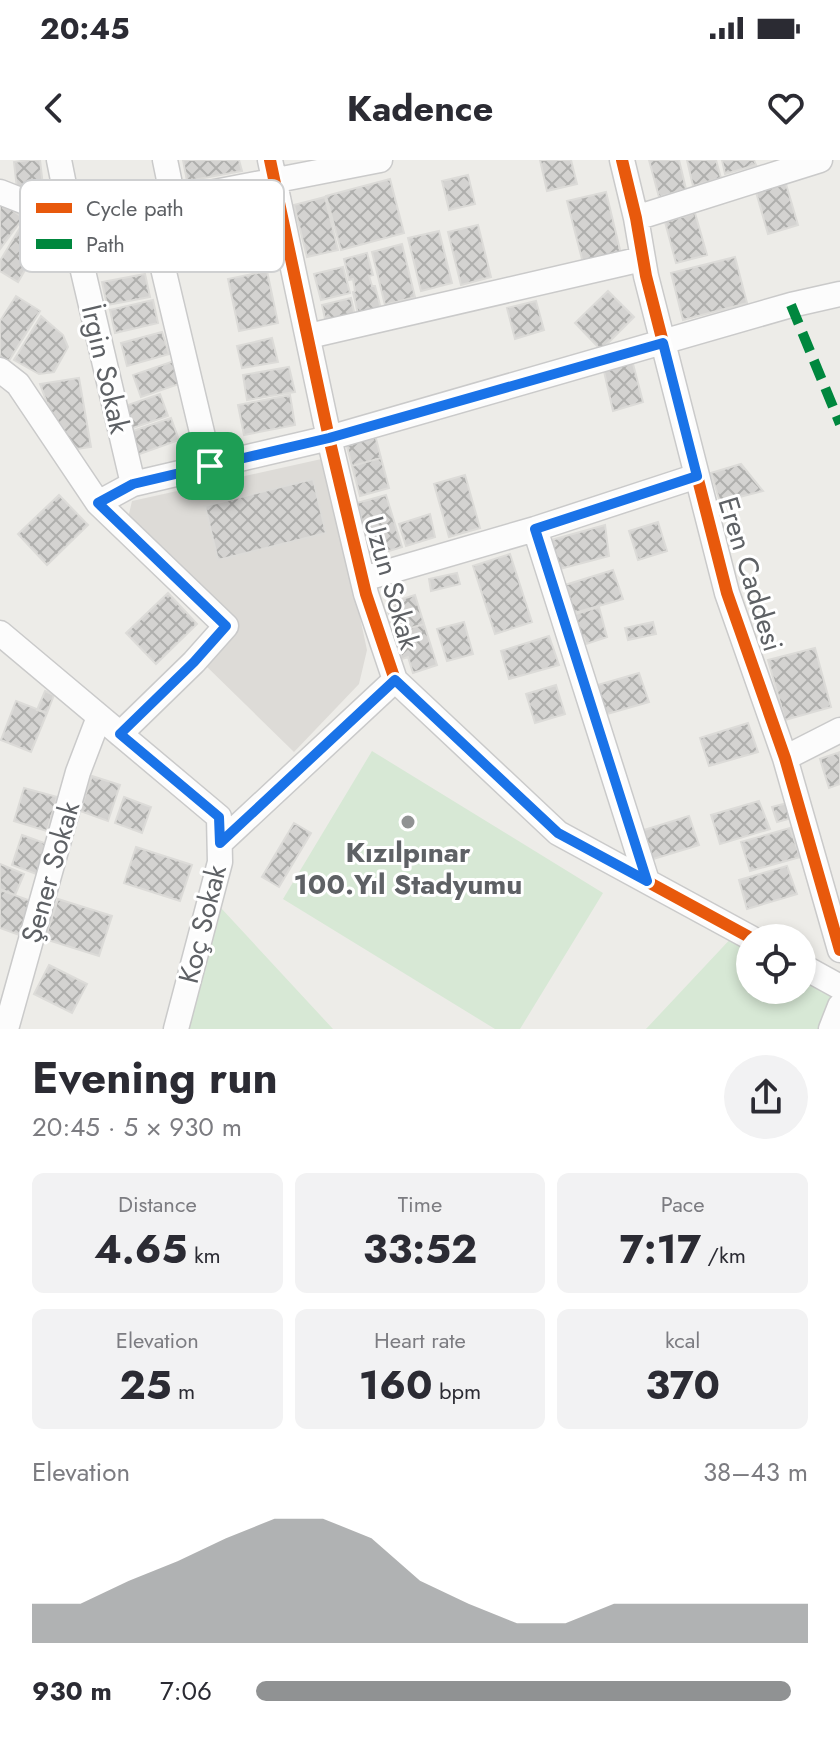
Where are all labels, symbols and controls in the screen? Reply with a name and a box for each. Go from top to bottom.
text: 20:45 [40,7,130,50]
text: Kadence [347,82,493,134]
icon: back [32,86,76,130]
icon: heart [764,86,808,130]
legend [20,180,284,272]
text: Cycle path [86,192,184,224]
text: Path [86,228,125,260]
street label: İrgin Sokak [71,301,140,438]
pin [176,432,244,500]
icon: arrive [188,444,232,488]
street label: Eren Caddesi [708,492,793,656]
street label: Uzun Sokak [353,512,430,655]
street label: Şener Sokak [11,796,90,948]
marker: Kızılpınar 100.Yıl Stadyumu [399,813,417,831]
place label: Kızılpınar 100.Yıl Stadyumu [294,832,522,905]
street label: Koç Sokak [168,860,237,988]
map controls [736,924,816,1004]
button: locate [736,924,816,1004]
text: Evening run [32,1046,278,1110]
button: share [724,1055,808,1139]
text: 20:45 · 5 × 930 m [32,1108,242,1146]
text: Distance [118,1188,197,1220]
text: Time [398,1188,442,1220]
text: Pace [661,1188,705,1220]
text: 4.65 [94,1220,187,1278]
text: 33:52 [363,1220,477,1278]
text: 7:17 [620,1220,701,1278]
text: km [187,1239,221,1271]
text: /km [701,1239,746,1271]
text: Elevation [116,1324,199,1356]
text: Heart rate [374,1324,466,1356]
text: kcal [665,1324,700,1356]
text: 25 [119,1356,171,1414]
text: 160 [359,1356,432,1414]
text: 370 [645,1356,720,1414]
text: m [171,1375,195,1407]
text: bpm [432,1375,481,1407]
text: Elevation [32,1453,130,1491]
text: 38–43 m [703,1453,808,1491]
text: 930 m [32,1672,112,1710]
text: 7:06 [160,1672,212,1710]

